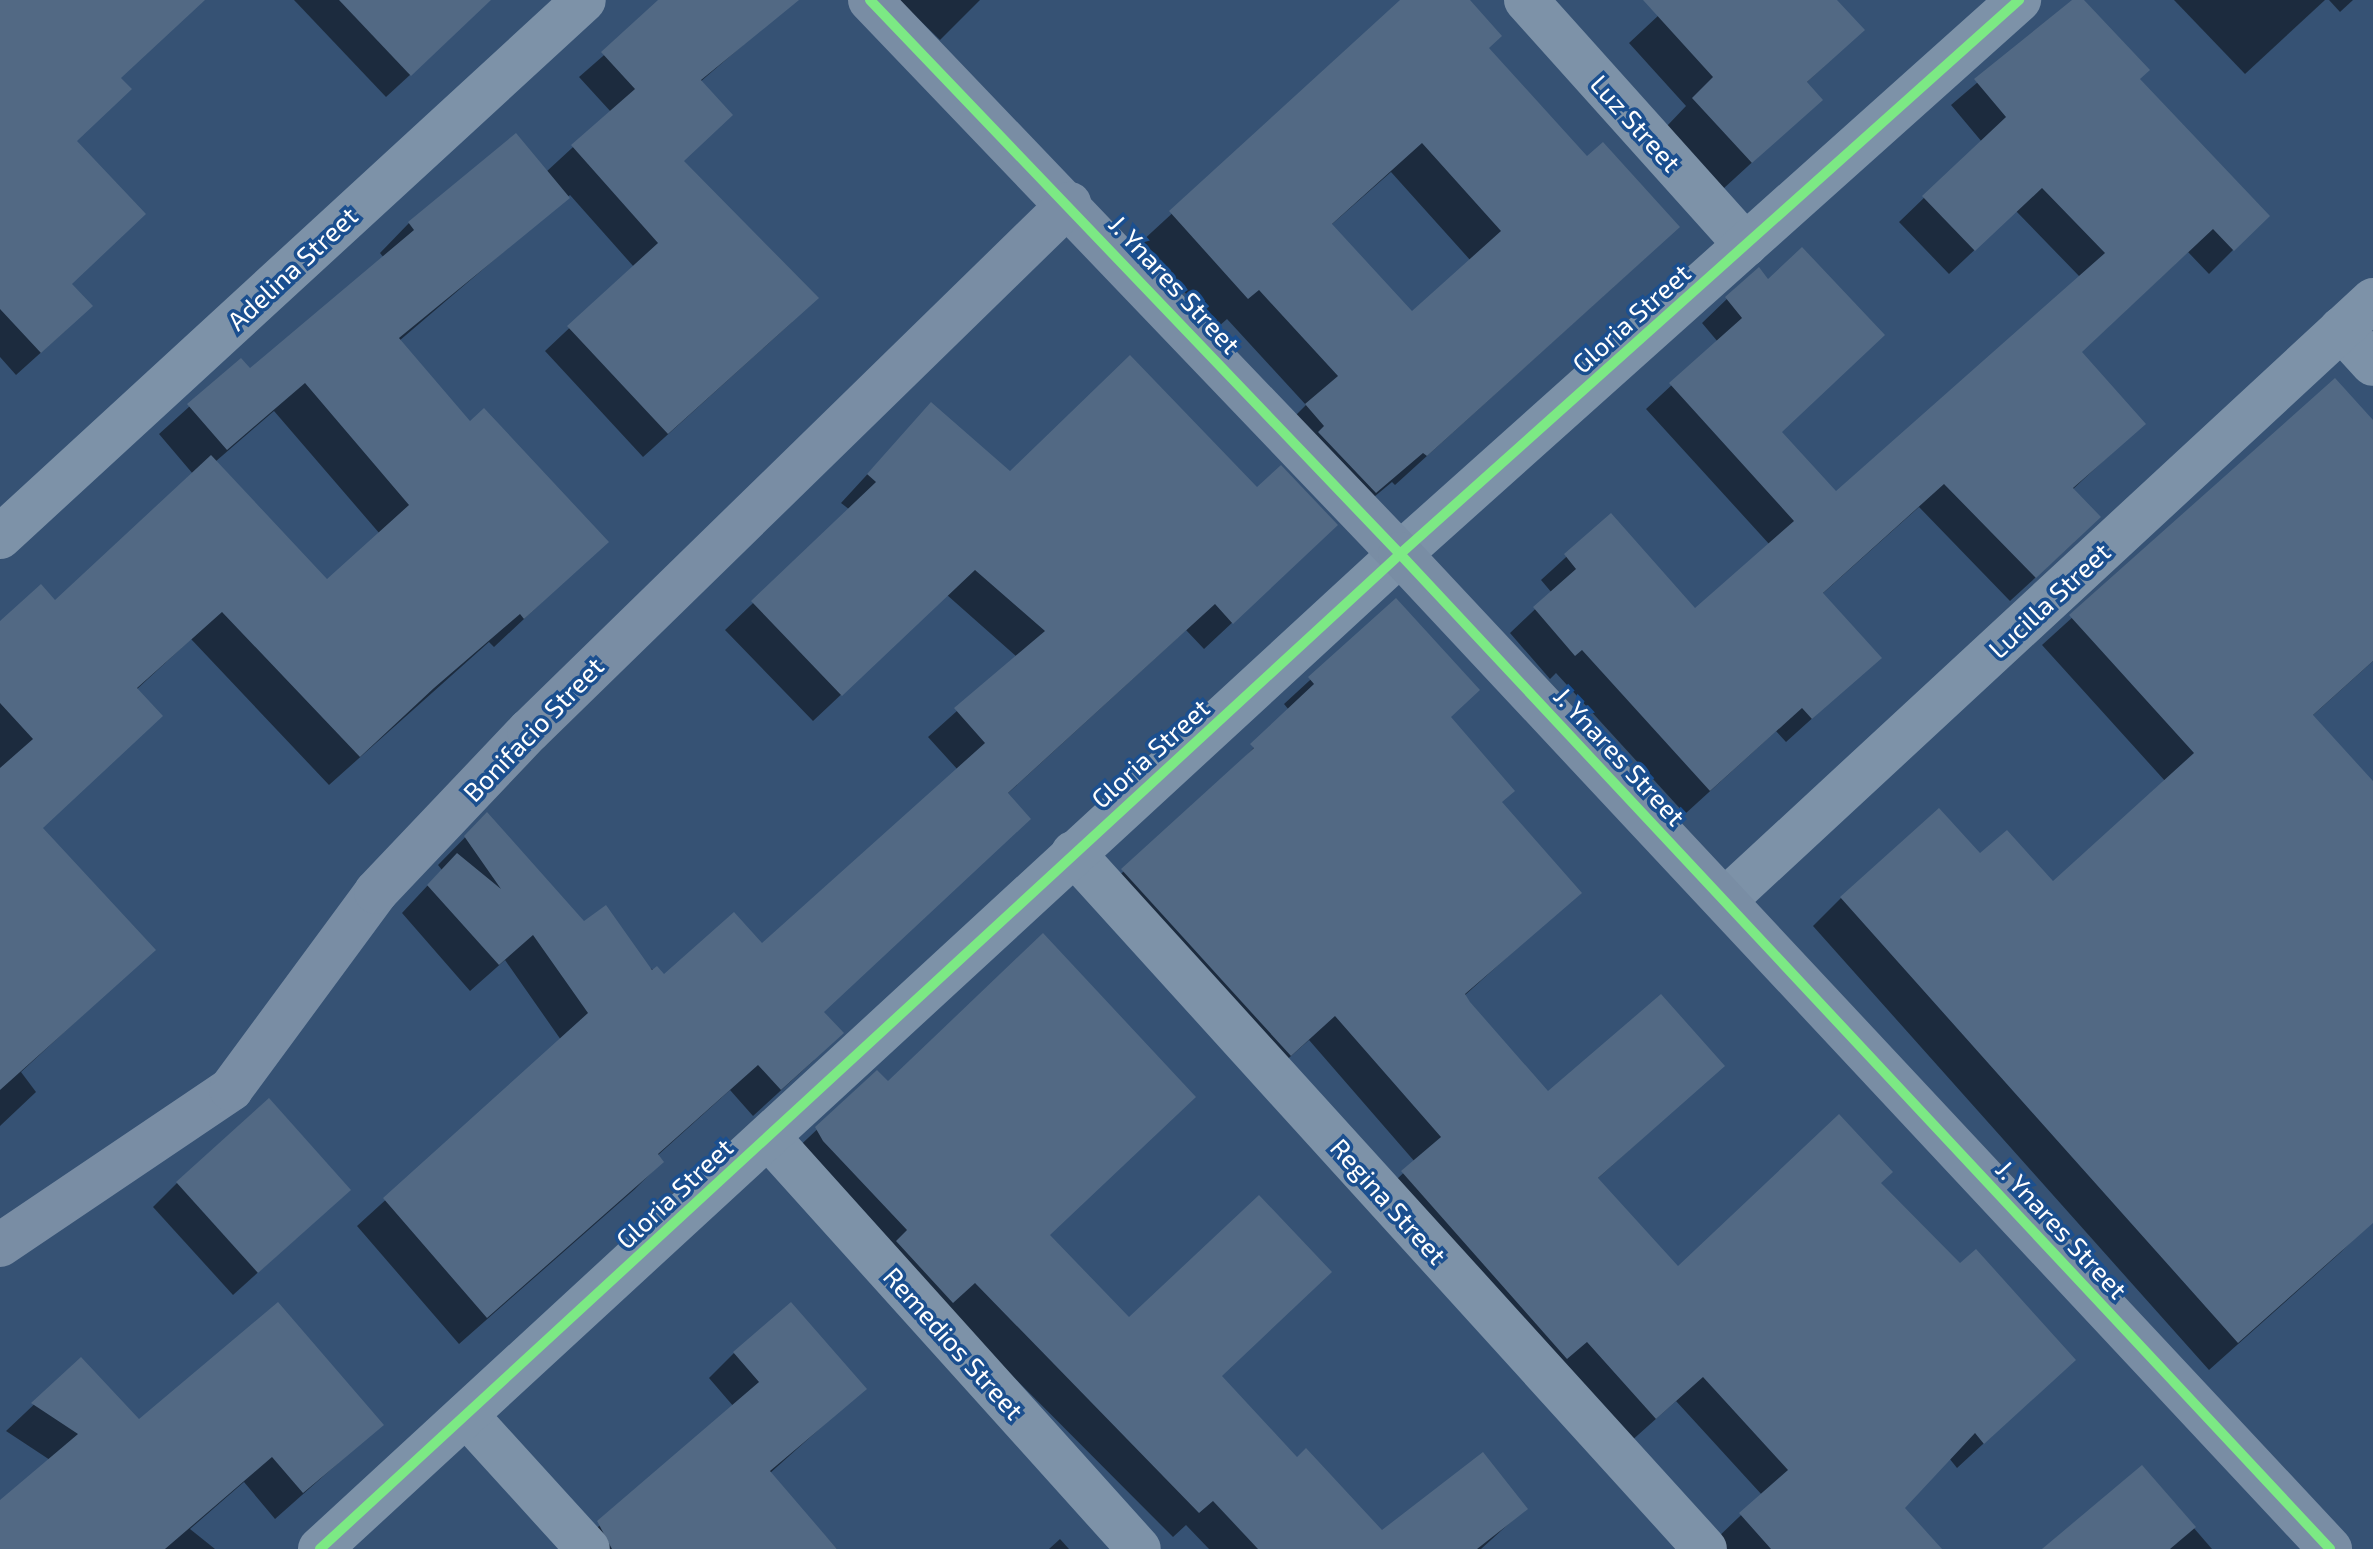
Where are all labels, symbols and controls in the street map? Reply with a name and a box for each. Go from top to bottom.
street label: Luz Street [1584,68,1688,178]
street label: Adelina Street [220,200,364,336]
street label: J. Ynares Street [1103,208,1247,360]
street label: Gloria Street [1566,257,1696,379]
street label: Lucilla Street [1982,536,2116,664]
street label: Bonifacio Street [456,650,610,808]
street label: J. Ynares Street [1548,680,1692,832]
street label: Gloria Street [1085,692,1215,814]
street label: Gloria Street [609,1131,739,1255]
street label: Regina Street [1324,1132,1454,1270]
street label: J. Ynares Street [1990,1153,2134,1305]
street label: Remedios Street [877,1260,1031,1426]

